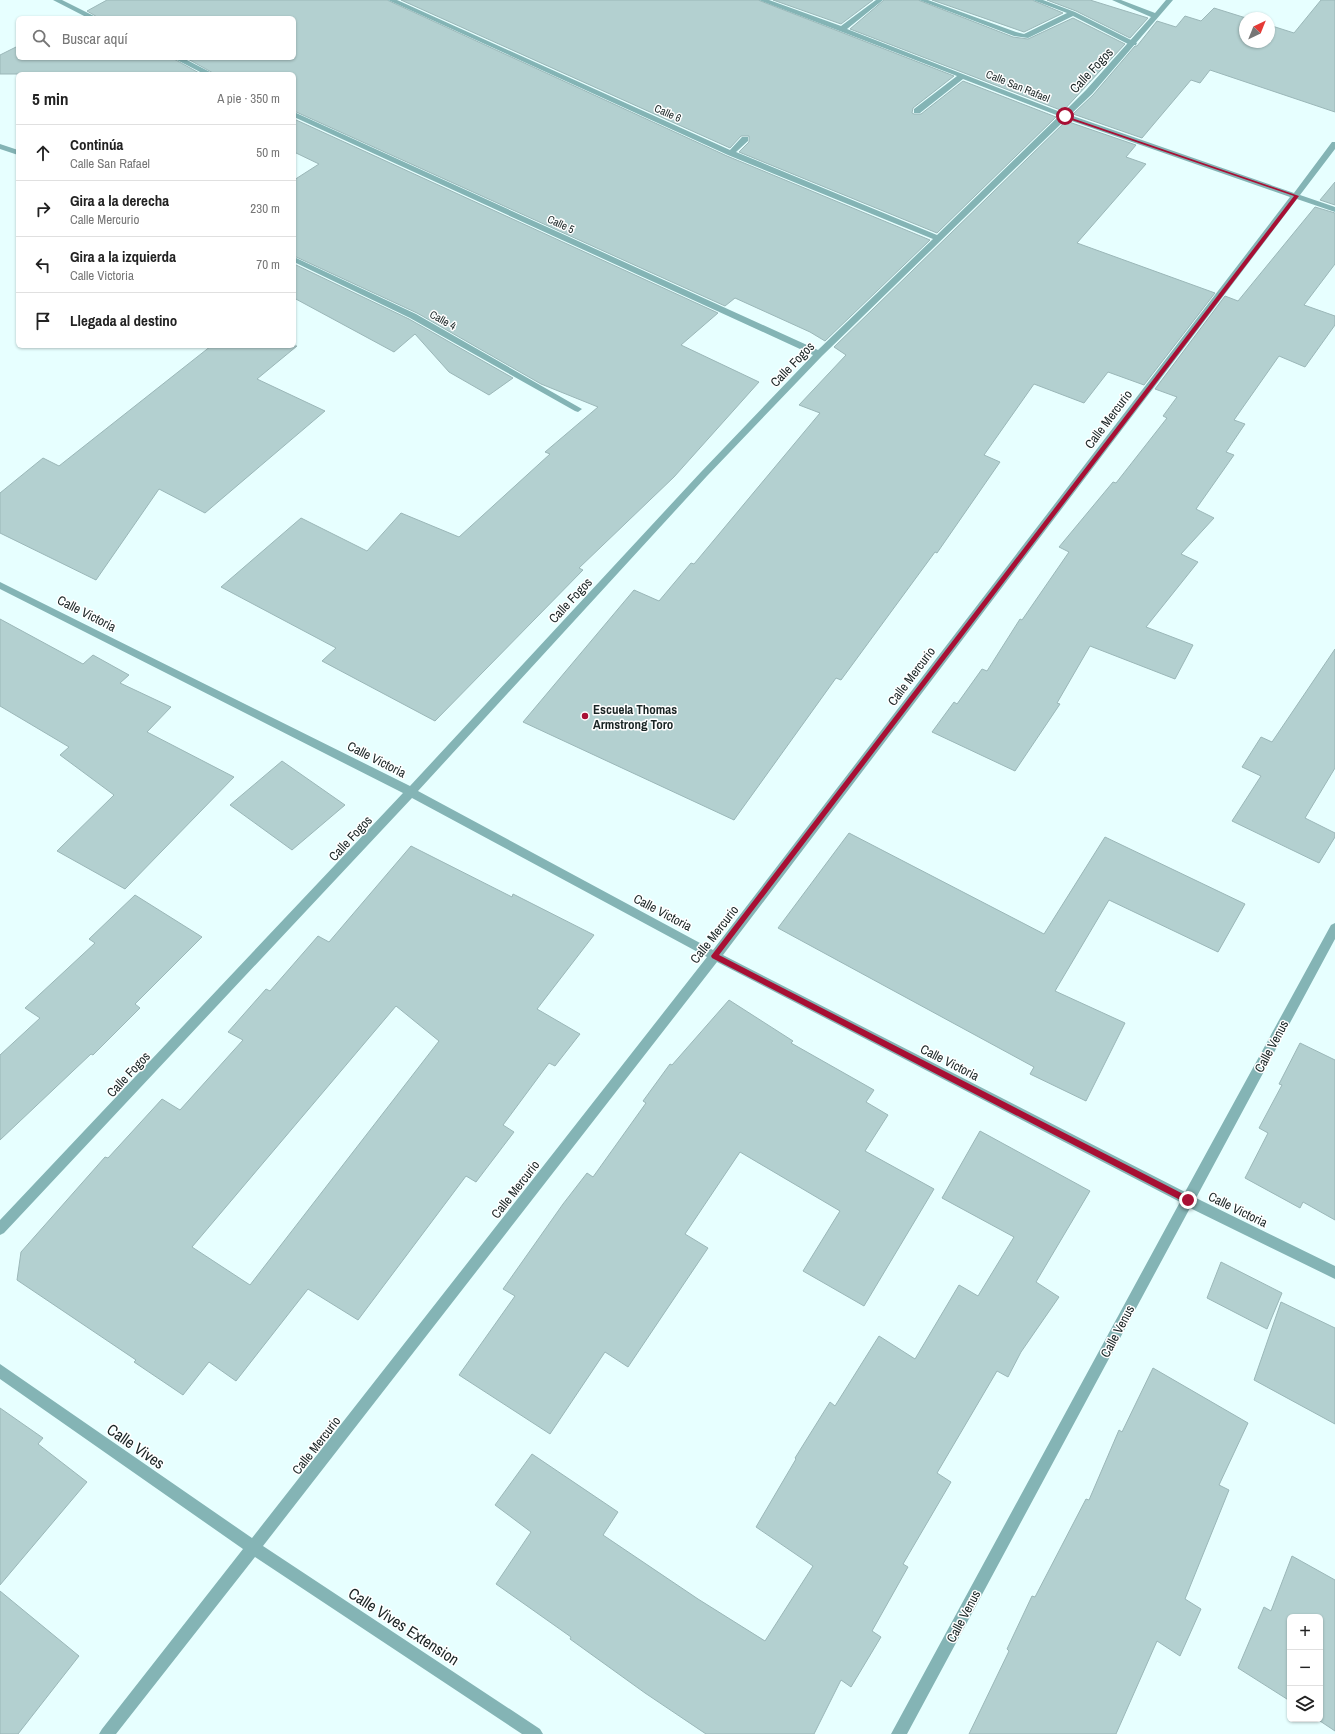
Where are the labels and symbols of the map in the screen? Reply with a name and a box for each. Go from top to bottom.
north arrow [1239,12,1275,48]
street label: Calle Fogos [1066,44,1117,97]
street label: Calle San Rafael [984,67,1052,105]
street label: Calle 6 [652,101,684,125]
route start [1056,107,1074,125]
street label: Calle 5 [545,212,577,236]
street label: Calle 4 [427,307,459,333]
street label: Calle Fogos [767,338,818,391]
street label: Calle Mercurio [1081,386,1136,452]
street label: Calle Fogos [545,574,596,627]
street label: Calle Victoria [54,591,119,636]
street label: Calle Mercurio [884,643,939,709]
place label: Escuela Thomas Armstrong Toro [593,701,677,733]
marker: Escuela Thomas Armstrong Toro [580,711,590,721]
street label: Calle Victoria [344,737,409,782]
street label: Calle Fogos [325,812,376,865]
street label: Calle Victoria [631,890,695,935]
street label: Calle Mercurio [686,902,742,967]
street label: Calle Venus [1251,1017,1292,1075]
street label: Calle Victoria [917,1040,982,1085]
street label: Calle Fogos [103,1048,154,1101]
street label: Calle Mercurio [487,1157,543,1222]
street label: Calle Victoria [1205,1188,1270,1231]
route end [1179,1191,1197,1209]
street label: Calle Venus [1097,1302,1138,1360]
street label: Calle Mercurio [288,1413,344,1478]
street label: Calle Vives [103,1418,169,1474]
street label: Calle Vives Extension [344,1582,464,1670]
street label: Calle Venus [943,1587,984,1645]

